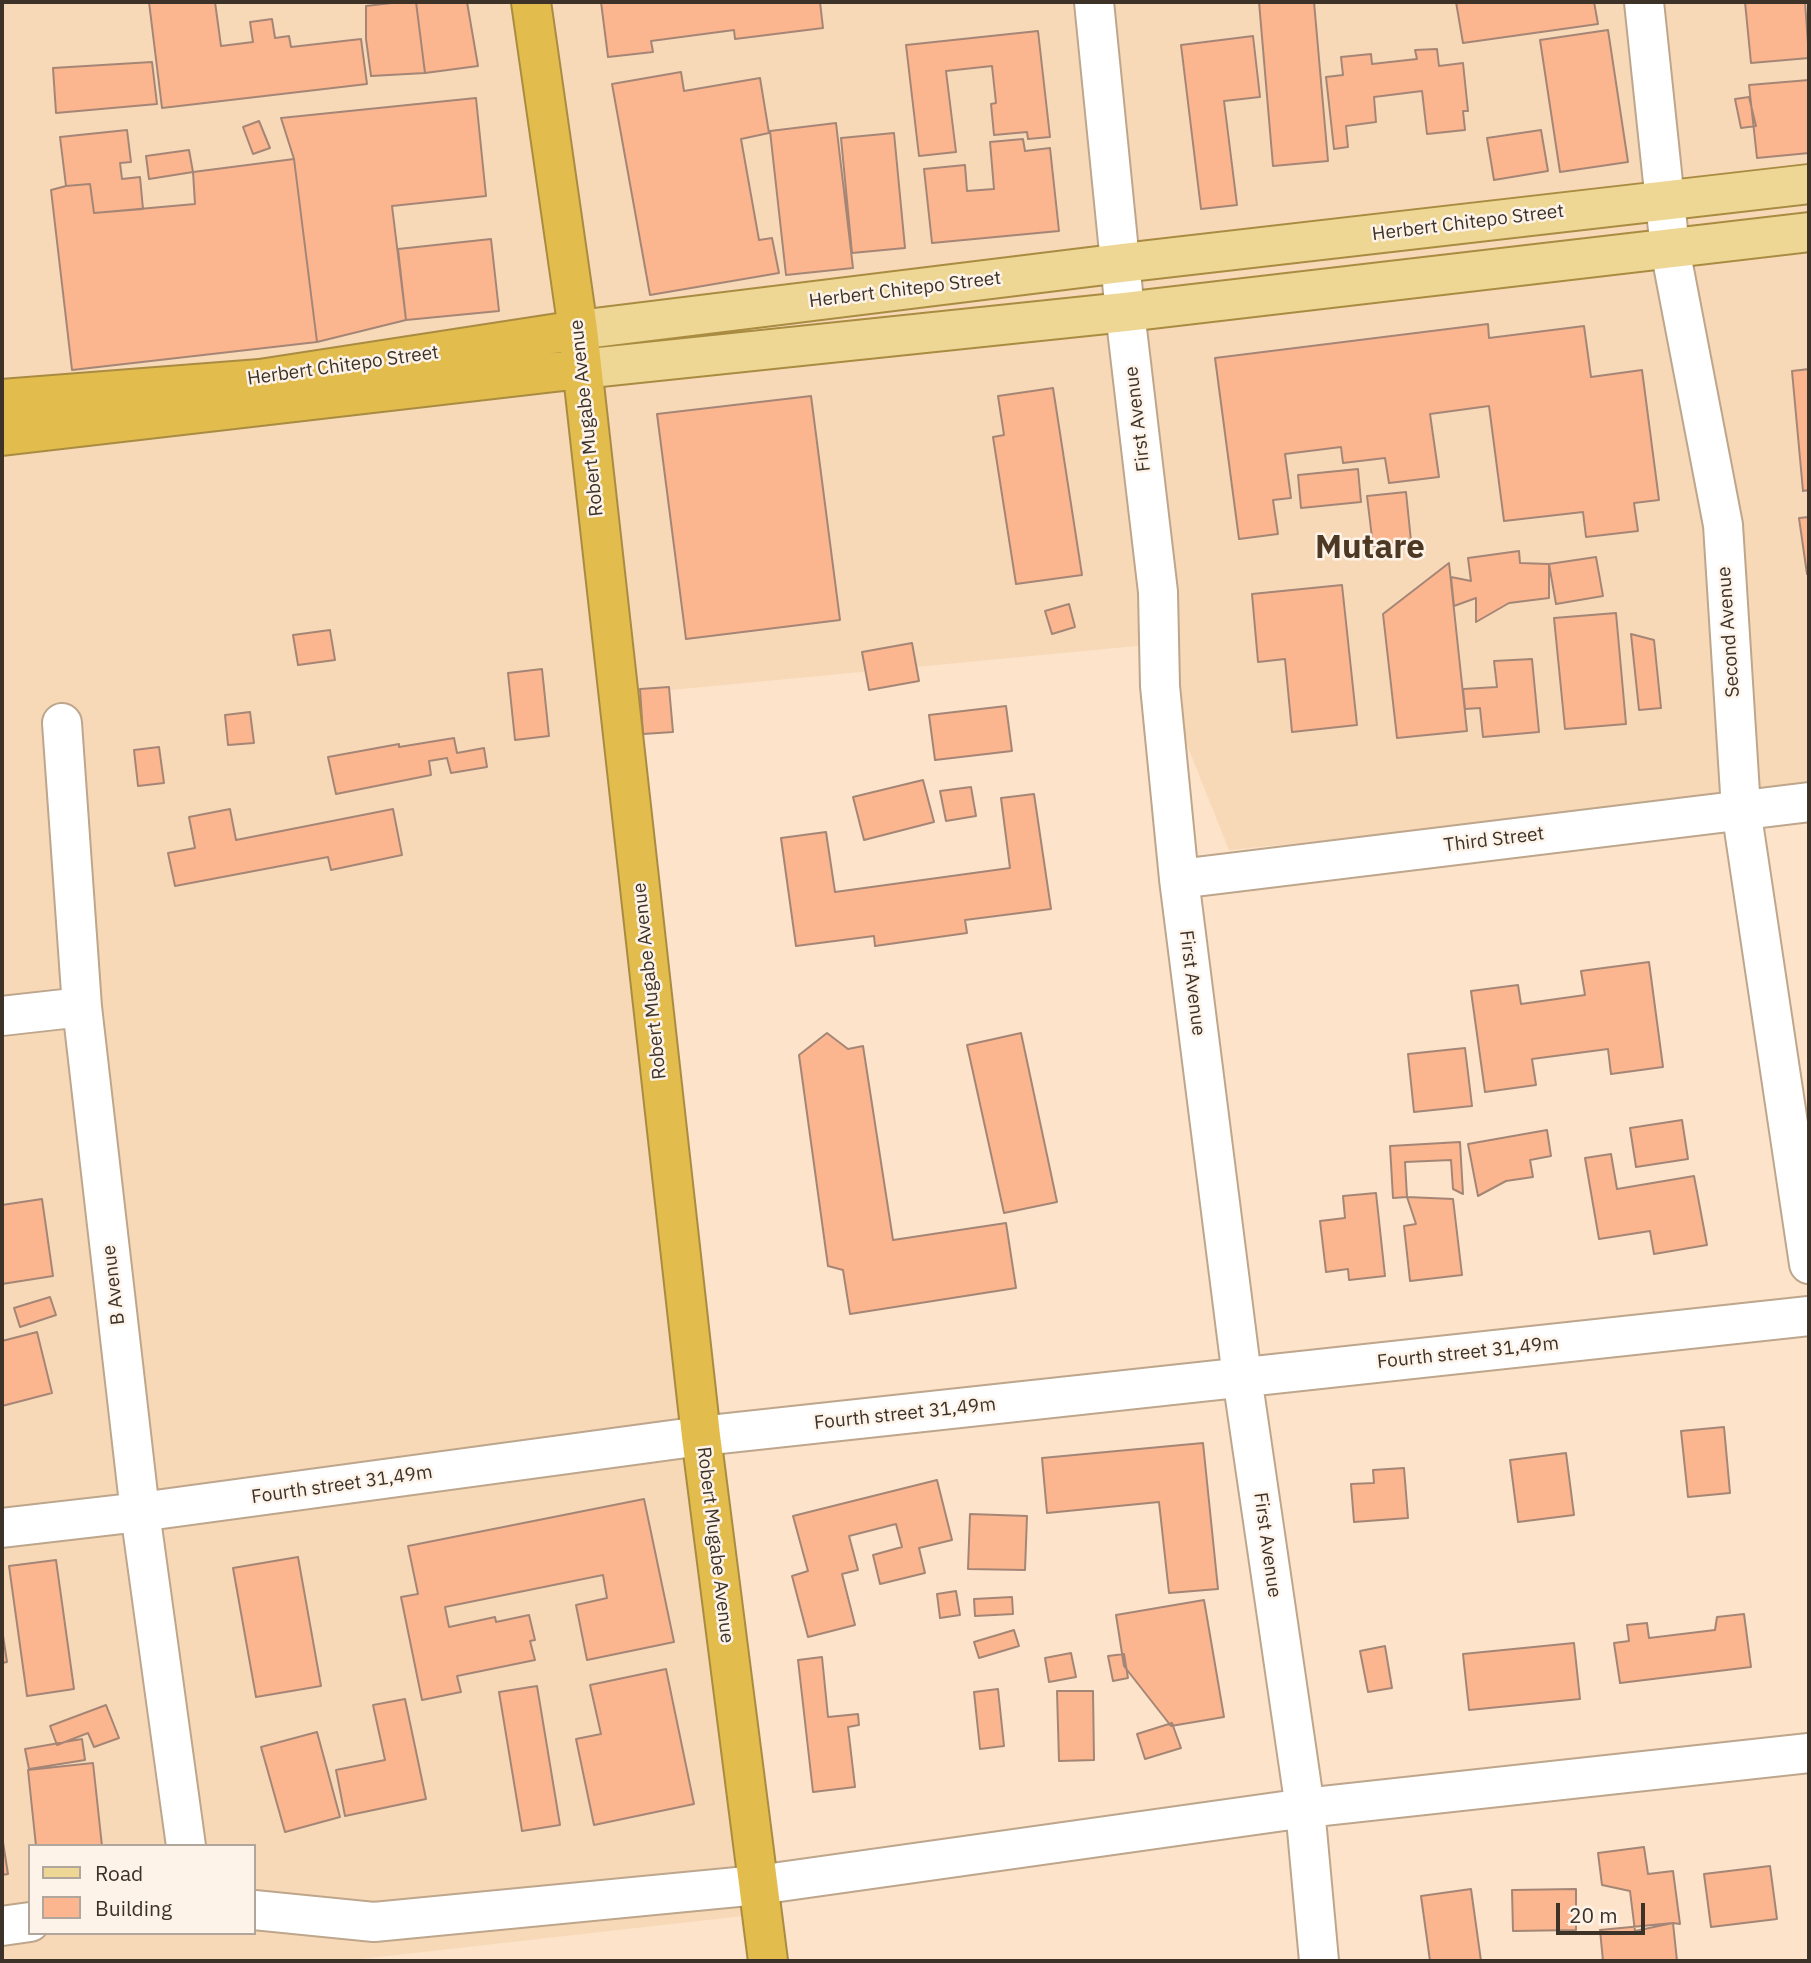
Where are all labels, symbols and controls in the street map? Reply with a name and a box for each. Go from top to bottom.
street label: Herbert Chitepo Street [1371,200,1565,246]
street label: Herbert Chitepo Street [808,267,1002,313]
street label: Robert Mugabe Avenue [565,318,609,518]
street label: Herbert Chitepo Street [246,341,440,391]
street label: First Avenue [1120,365,1156,473]
district label: Mutare [1315,528,1425,568]
street label: Second Avenue [1713,566,1745,698]
street label: Third Street [1443,823,1545,857]
street label: Robert Mugabe Avenue [628,881,672,1081]
street label: First Avenue [1174,929,1210,1037]
street label: B Avenue [98,1244,130,1326]
street label: Fourth street 31,49m [1376,1332,1560,1374]
street label: Fourth street 31,49m [813,1393,997,1435]
street label: Robert Mugabe Avenue [692,1445,738,1645]
street label: Fourth street 31,49m [250,1461,434,1509]
street label: First Avenue [1248,1491,1286,1599]
legend [28,1844,256,1935]
text: Road [95,1859,143,1887]
scale bar [1559,1890,1648,1934]
text: Building [95,1894,172,1922]
text: 20 m [1569,1901,1618,1929]

